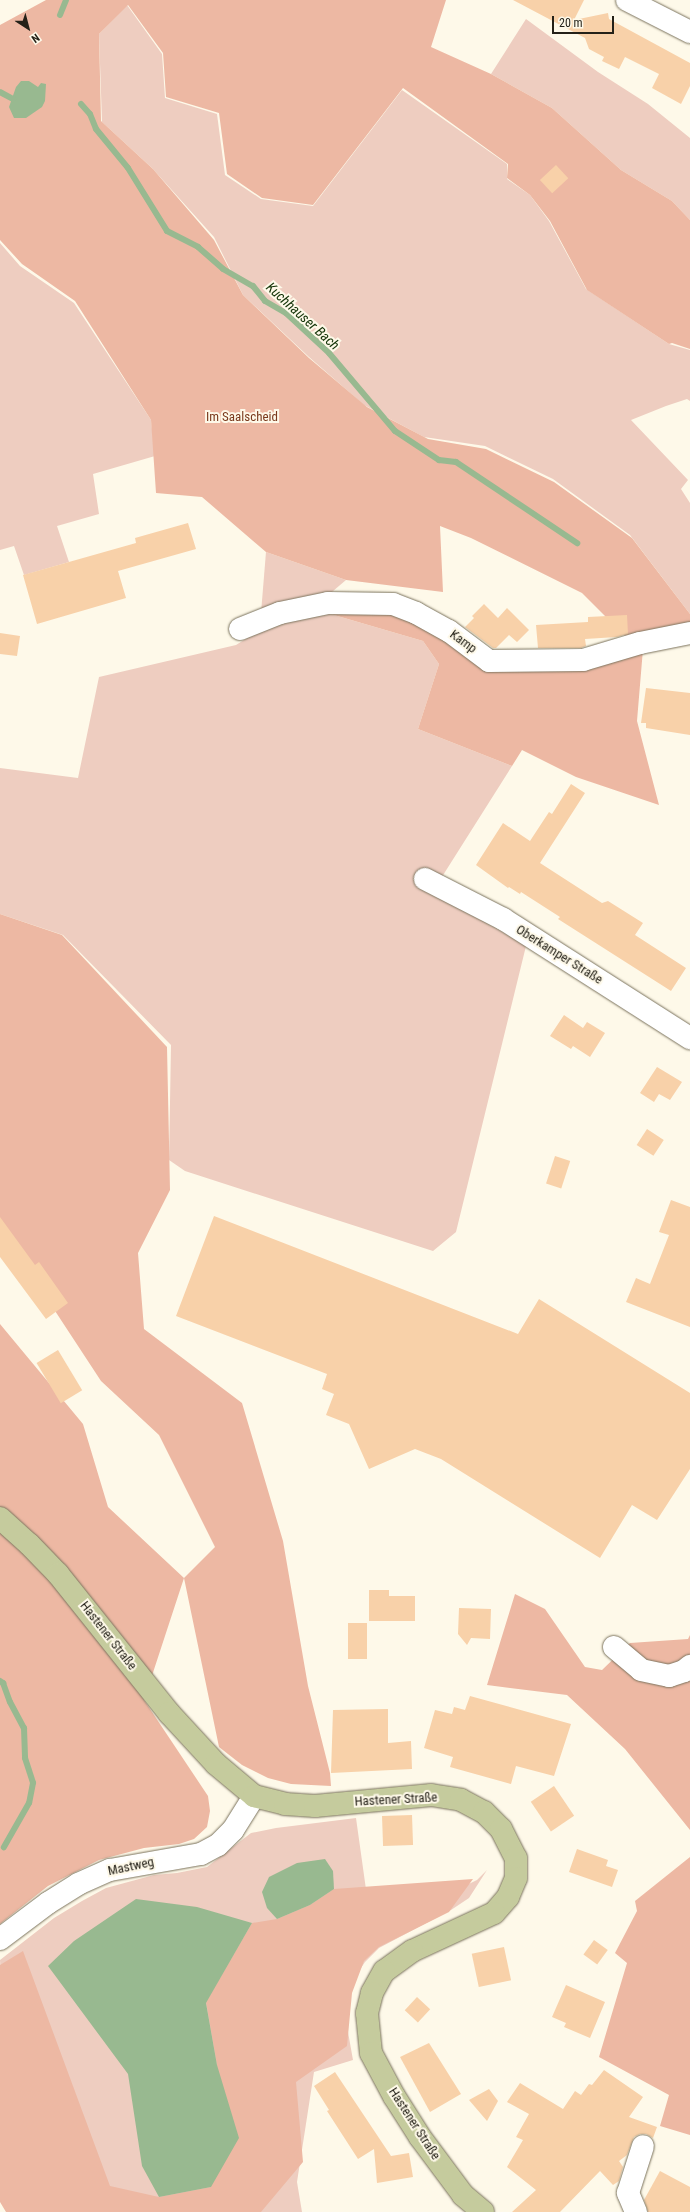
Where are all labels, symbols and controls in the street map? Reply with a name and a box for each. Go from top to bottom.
north arrow [8,8,48,48]
scale bar [554,8,616,34]
text: 20 m [559,16,583,30]
text: N [29,31,42,45]
water label: Kuchhauser Bach [263,279,343,353]
park label: Im Saalscheid [206,409,278,425]
street label: Kamp [446,627,480,657]
street label: Oberkamper Straße [513,922,605,988]
street label: Hastener Straße [76,1599,140,1673]
street label: Hastener Straße [354,1790,438,1810]
street label: Mastweg [107,1855,155,1879]
street label: Hastener Straße [385,2085,443,2163]

